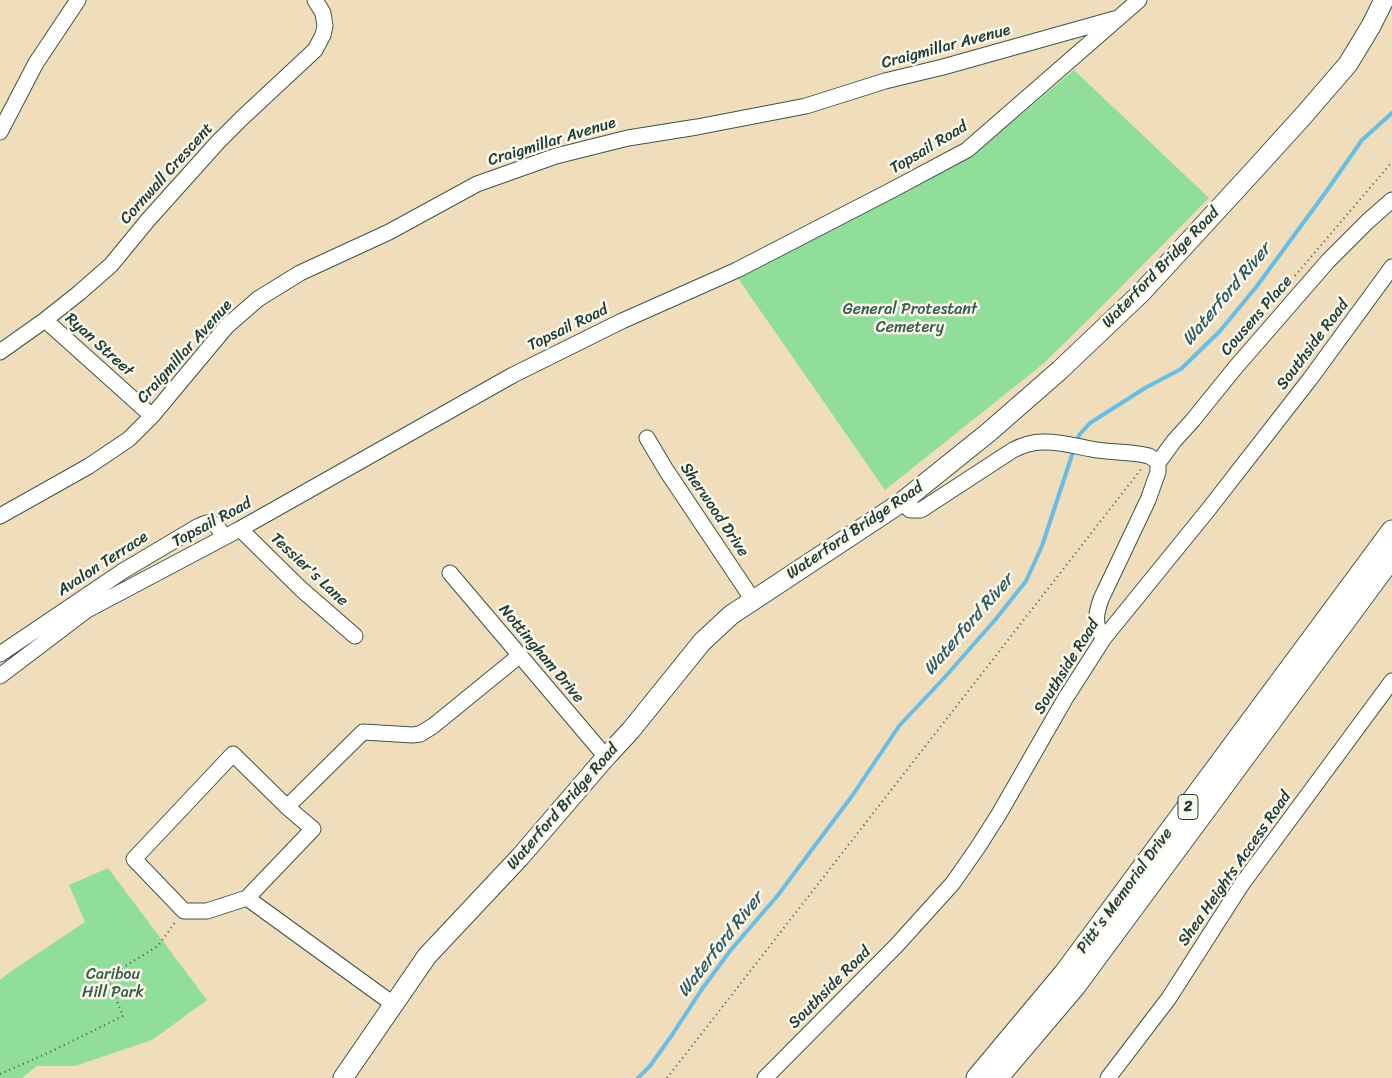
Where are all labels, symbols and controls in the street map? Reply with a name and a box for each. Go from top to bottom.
street label: Craigmillar Avenue [879,21,1013,73]
street label: Craigmillar Avenue [486,113,618,171]
street label: Topsail Road [887,117,971,179]
street label: Cornwall Crescent [117,119,217,229]
street label: Waterford Bridge Road [1098,204,1224,332]
water label: Waterford River [1178,240,1276,350]
street label: Cousens Place [1217,272,1297,360]
street label: Craigmillar Avenue [133,296,237,408]
street label: Southside Road [1273,296,1353,394]
street label: Topsail Road [525,300,611,356]
park label: General Protestant Cemetery [843,300,977,338]
street label: Ryan Street [61,309,137,381]
street label: Sherwood Drive [676,459,752,561]
street label: Waterford Bridge Road [783,478,927,584]
street label: Topsail Road [169,494,255,552]
street label: Avalon Terrace [54,528,152,600]
street label: Tessier's Lane [266,529,352,611]
water label: Waterford River [919,570,1019,680]
street label: Nottingham Drive [494,601,588,707]
street label: Southside Road [1030,616,1104,718]
street label: Waterford Bridge Road [503,740,623,874]
street label: Shea Heights Access Road [1174,788,1296,950]
road number: 2 [1178,794,1198,820]
street label: Pitt's Memorial Drive [1073,824,1177,958]
water label: Waterford River [674,888,768,1002]
street label: Southside Road [785,943,875,1033]
park label: Caribou Hill Park [82,965,144,1003]

